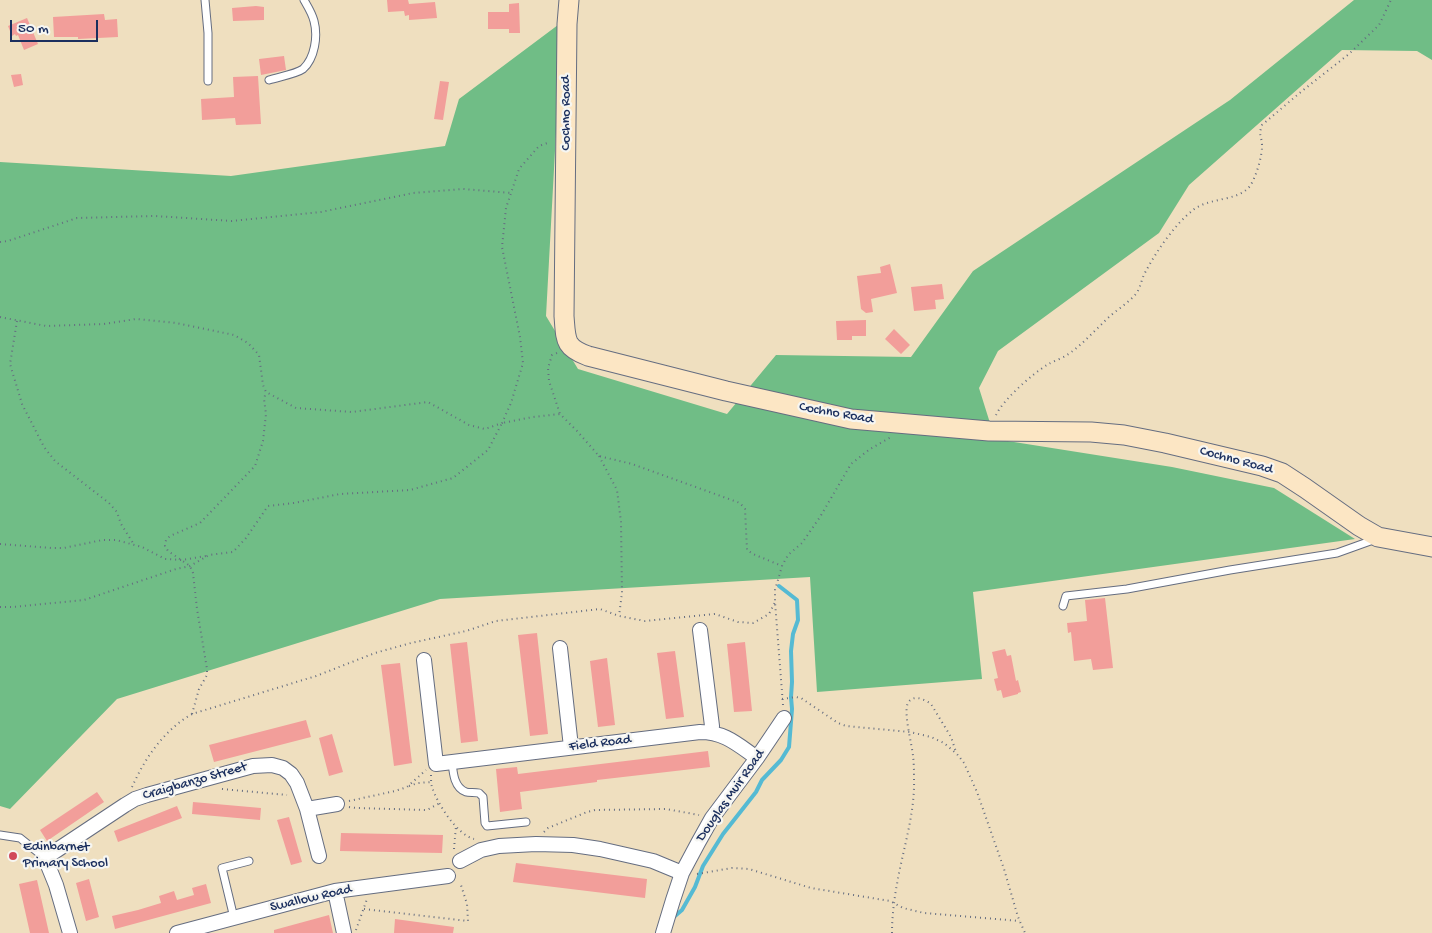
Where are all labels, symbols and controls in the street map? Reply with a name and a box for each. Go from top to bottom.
scale bar [12,10,100,42]
text: 50 m [18,20,49,38]
street label: Cochno Road [559,76,575,150]
street label: Cochno Road [798,399,874,429]
street label: Cochno Road [1198,443,1274,479]
street label: Field Road [568,732,632,756]
street label: Douglas Muir Road [693,747,769,845]
street label: Craigbanzo Street [141,759,249,805]
place label: Edinbarnet Primary School [23,840,108,872]
marker: Edinbarnet Primary School [7,850,19,862]
street label: Swallow Road [269,881,353,917]

